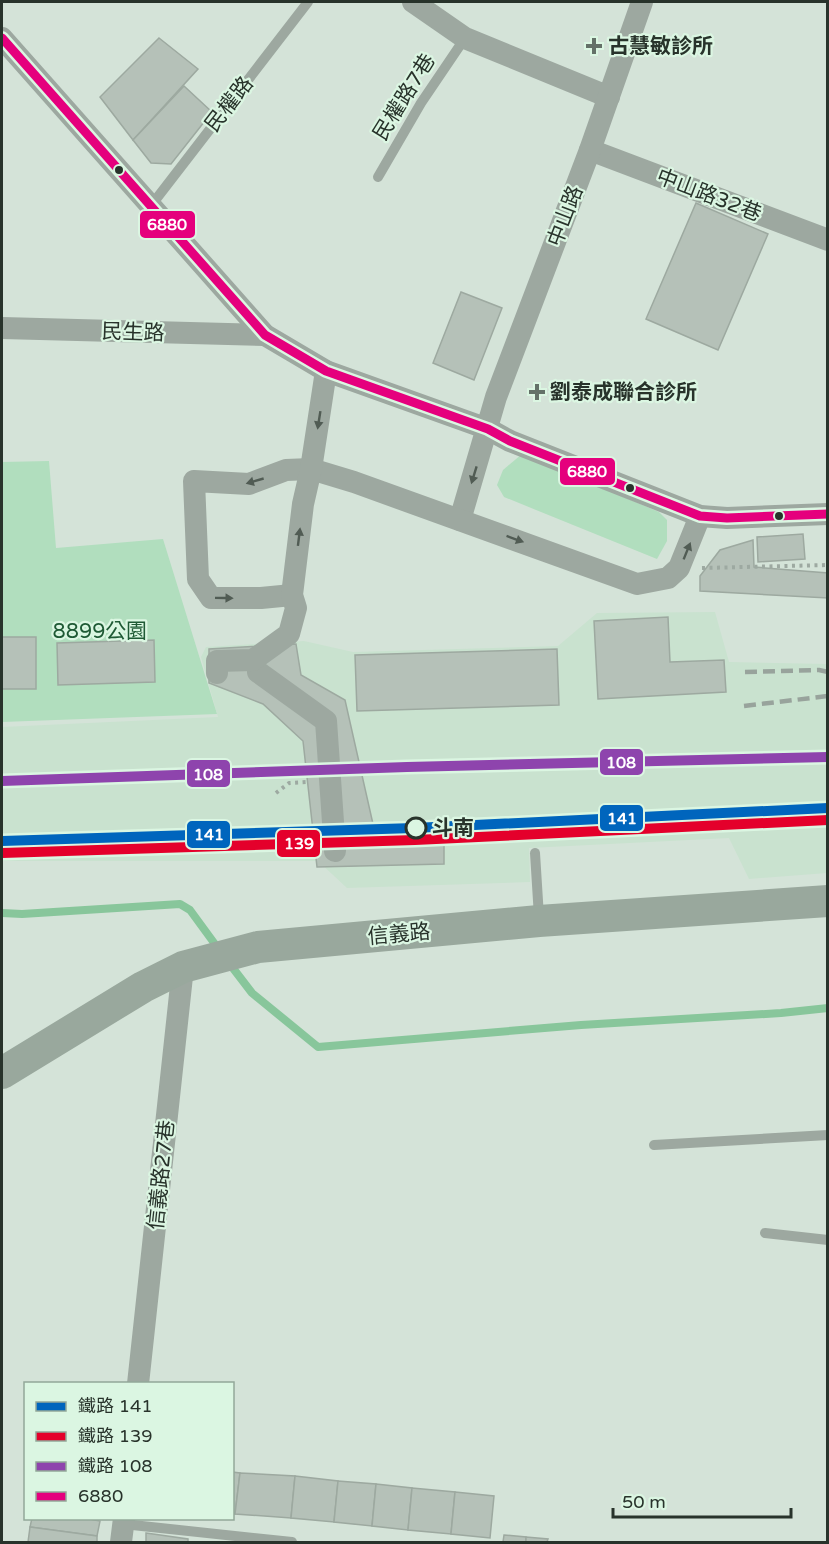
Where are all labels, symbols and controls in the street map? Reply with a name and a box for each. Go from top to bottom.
place label: 古慧敏診所 [608,34,713,59]
marker: 古慧敏診所 [585,37,603,55]
street label: 民權路7巷 [368,49,441,145]
street label: 民權路 [200,72,259,137]
unlabelled marker [113,164,125,176]
street label: 中山路32巷 [653,164,765,227]
street label: 中山路 [543,182,588,250]
line badge: 6880 [139,210,196,239]
text: 6880 [147,215,187,235]
street label: 民生路 [101,319,165,346]
place label: 劉泰成聯合診所 [550,380,697,405]
marker: 劉泰成聯合診所 [528,383,546,401]
one-way arrow [314,411,323,430]
line badge: 6880 [559,457,616,486]
text: 6880 [567,462,607,482]
one-way arrow [469,466,478,484]
one-way arrow [246,477,264,486]
unlabelled marker [624,482,636,494]
unlabelled marker [773,510,785,522]
one-way arrow [294,527,304,546]
one-way arrow [506,535,524,545]
one-way arrow [683,542,692,560]
one-way arrow [214,593,233,603]
park label: 8899公園 [53,619,147,644]
line badge: 108 [599,748,644,776]
text: 108 [606,753,636,773]
line badge: 108 [186,759,231,788]
text: 108 [193,765,223,785]
line badge: 141 [599,804,644,832]
text: 141 [607,809,637,829]
place label: 斗南 [432,816,474,841]
marker: 斗南 [405,817,427,839]
line badge: 141 [186,820,231,849]
text: 141 [194,825,224,845]
line badge: 139 [276,829,321,858]
text: 139 [284,834,314,854]
street label: 信義路 [367,919,432,950]
street label: 信義路27巷 [143,1119,180,1231]
legend [24,1382,234,1520]
text: 鐵路 141 [78,1395,153,1417]
text: 鐵路 139 [78,1425,153,1447]
text: 鐵路 108 [78,1455,153,1477]
scale bar [613,1481,792,1519]
text: 6880 [78,1485,123,1507]
text: 50 m [622,1491,666,1513]

